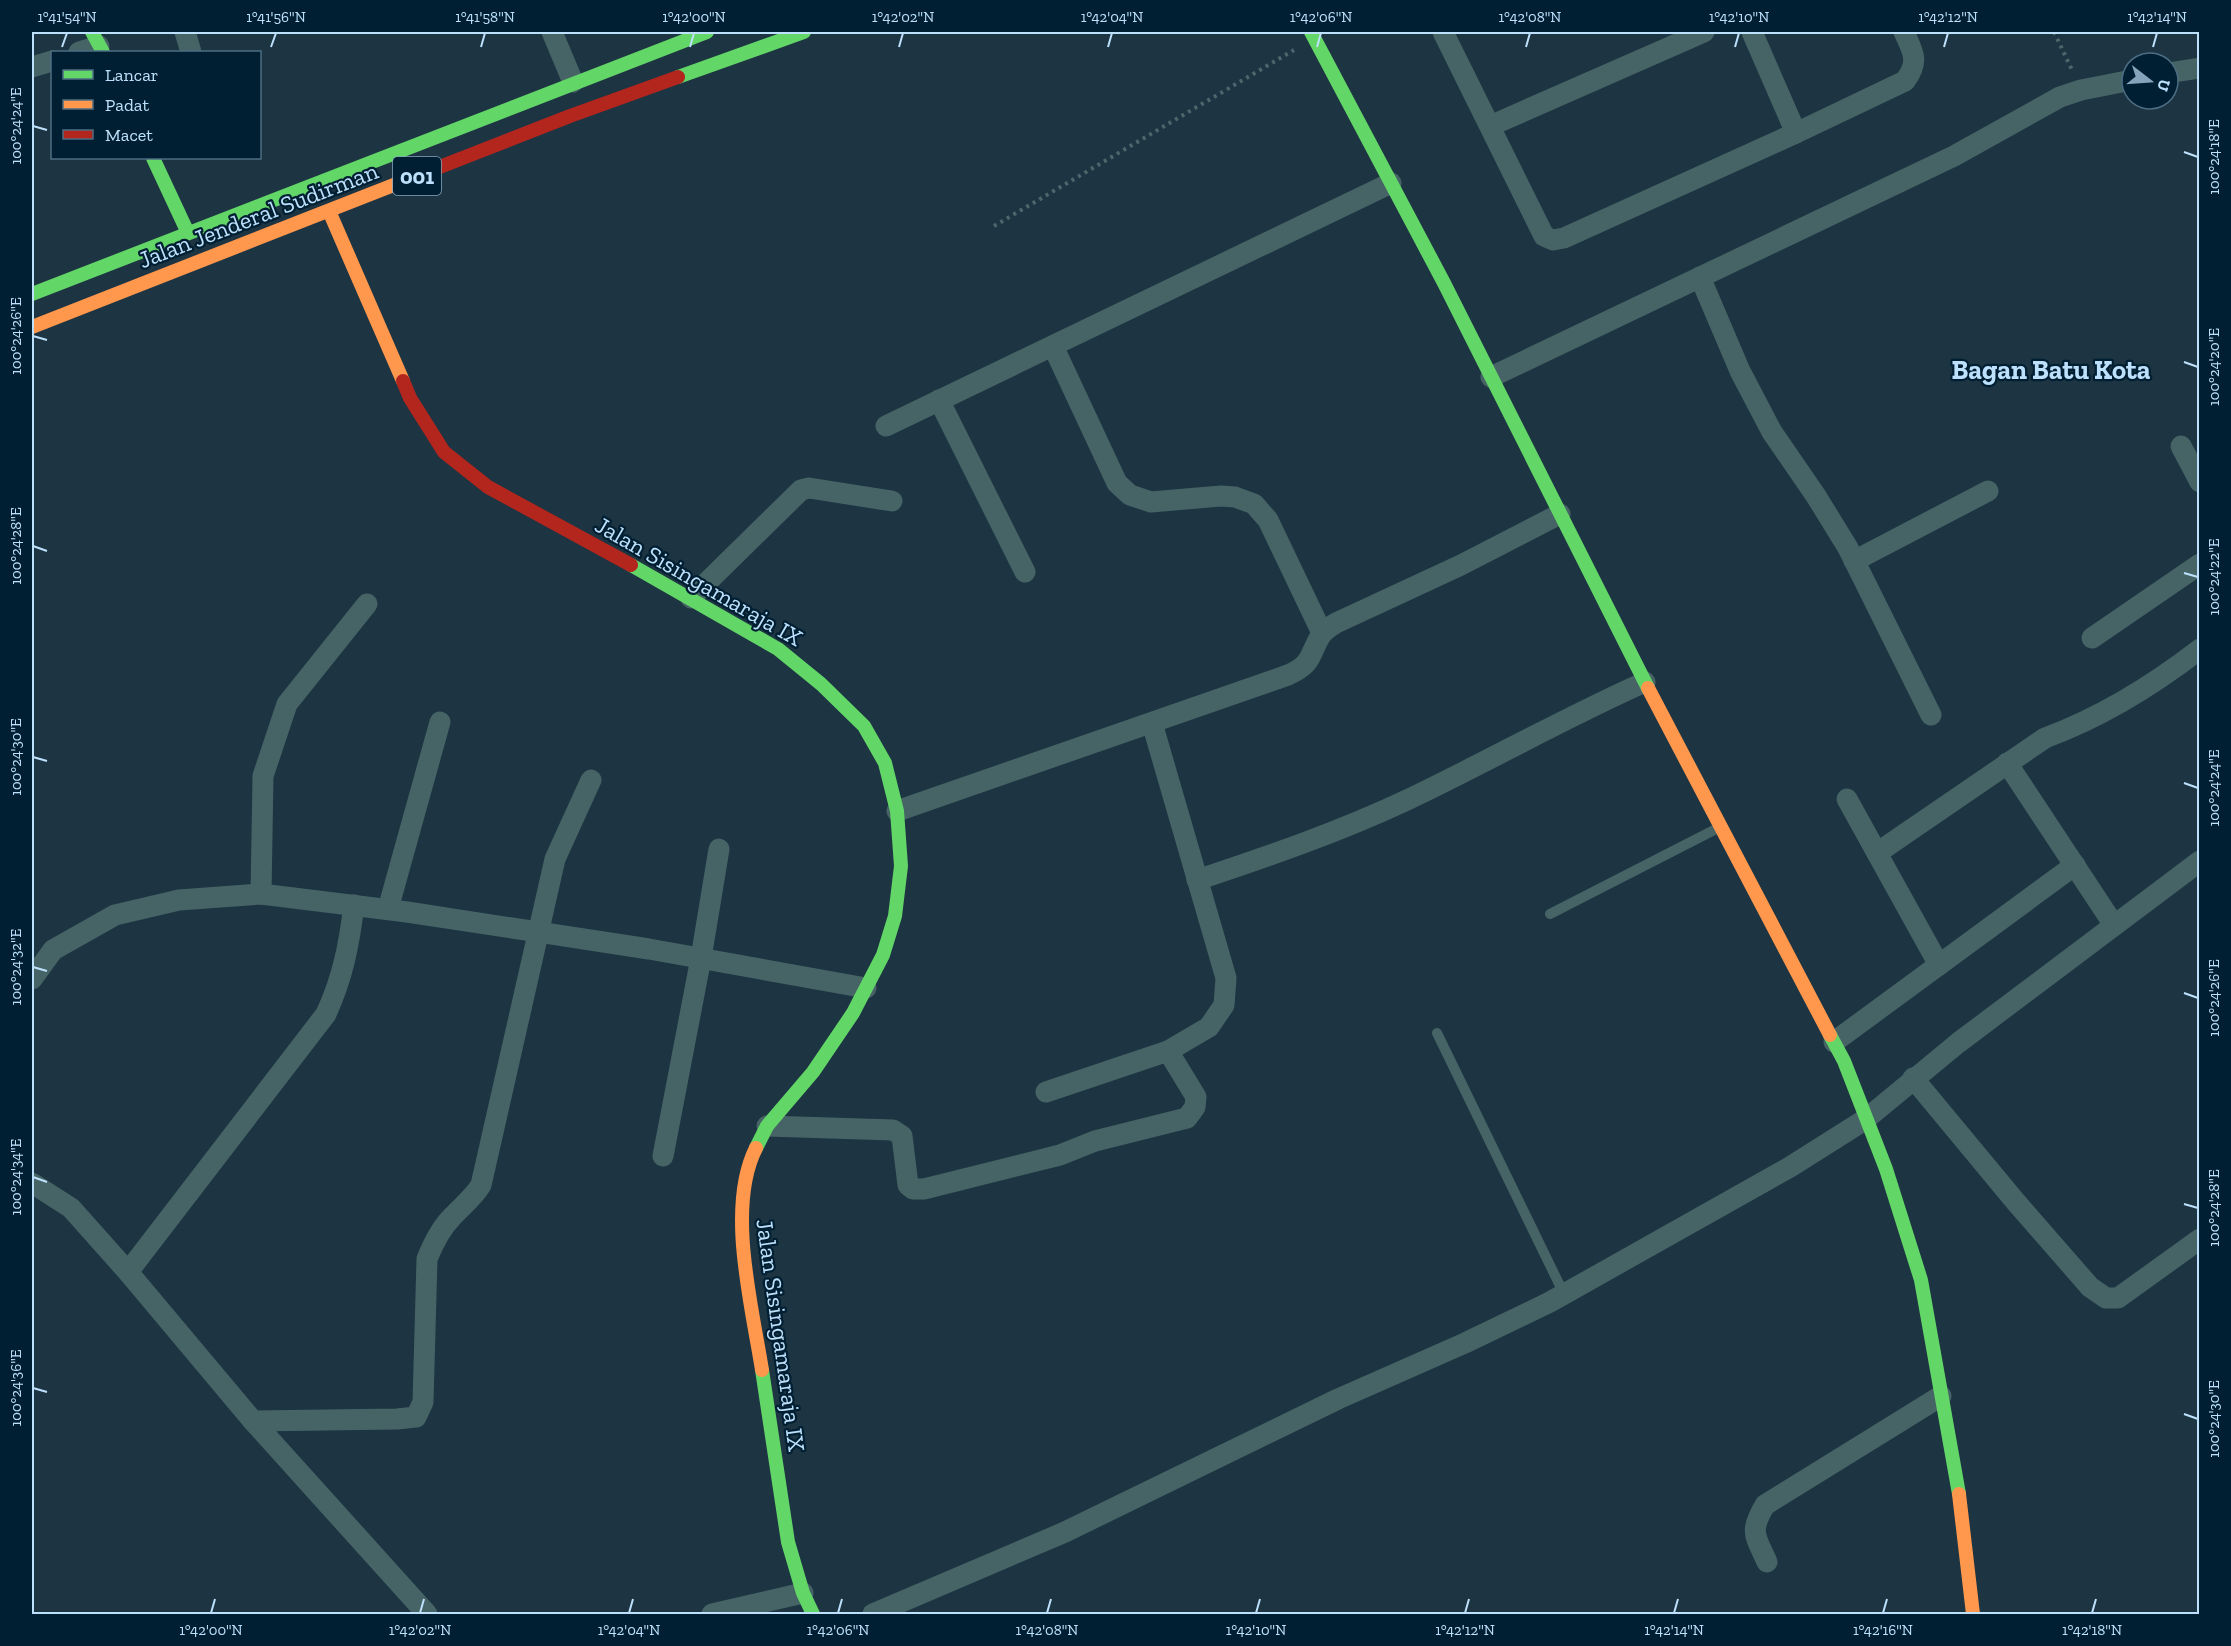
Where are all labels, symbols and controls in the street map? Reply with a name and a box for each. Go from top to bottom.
text: 1°41'54"N [37,8,97,26]
text: 1°41'56"N [246,8,306,26]
text: 1°41'58"N [455,8,515,26]
text: 1°42'00"N [662,8,726,26]
text: 1°42'02"N [872,8,934,26]
text: 1°42'04"N [1081,8,1143,26]
text: 1°42'06"N [1290,8,1352,26]
text: 1°42'08"N [1499,8,1561,26]
text: 1°42'10"N [1709,8,1769,26]
text: 1°42'12"N [1918,8,1978,26]
text: 1°42'14"N [2127,8,2187,26]
legend [51,51,261,159]
north arrow [2120,51,2180,111]
text: Lancar [105,64,158,86]
text: U [2153,77,2175,94]
text: 100°24'24"E [7,87,25,165]
text: Padat [105,94,149,116]
text: 100°24'18"E [2205,119,2223,195]
text: Macet [105,124,153,146]
street label: Jalan Jenderal Sudirman [134,156,382,274]
road number: 001 [393,157,441,195]
text: 100°24'26"E [7,297,25,375]
text: 100°24'20"E [2205,328,2223,406]
district label: Bagan Batu Kota [1951,354,2151,386]
text: 100°24'28"E [7,507,25,585]
street label: Jalan Sisingamaraja IX [590,510,808,652]
text: 100°24'22"E [2205,538,2223,616]
text: 100°24'30"E [7,718,25,796]
text: 100°24'24"E [2205,749,2223,827]
text: 100°24'32"E [7,928,25,1005]
text: 100°24'26"E [2205,959,2223,1037]
text: 100°24'34"E [7,1138,25,1215]
text: 100°24'28"E [2205,1169,2223,1247]
street label: Jalan Sisingamaraja IX [750,1217,812,1453]
text: 100°24'36"E [7,1349,25,1427]
text: 100°24'30"E [2205,1380,2223,1458]
text: 1°42'00"N [179,1621,243,1639]
text: 1°42'02"N [389,1621,451,1639]
text: 1°42'04"N [598,1621,660,1639]
text: 1°42'06"N [807,1621,869,1639]
text: 1°42'08"N [1016,1621,1078,1639]
text: 1°42'10"N [1226,1621,1286,1639]
text: 1°42'12"N [1435,1621,1495,1639]
text: 1°42'14"N [1644,1621,1704,1639]
text: 1°42'16"N [1853,1621,1913,1639]
text: 1°42'18"N [2062,1621,2122,1639]

